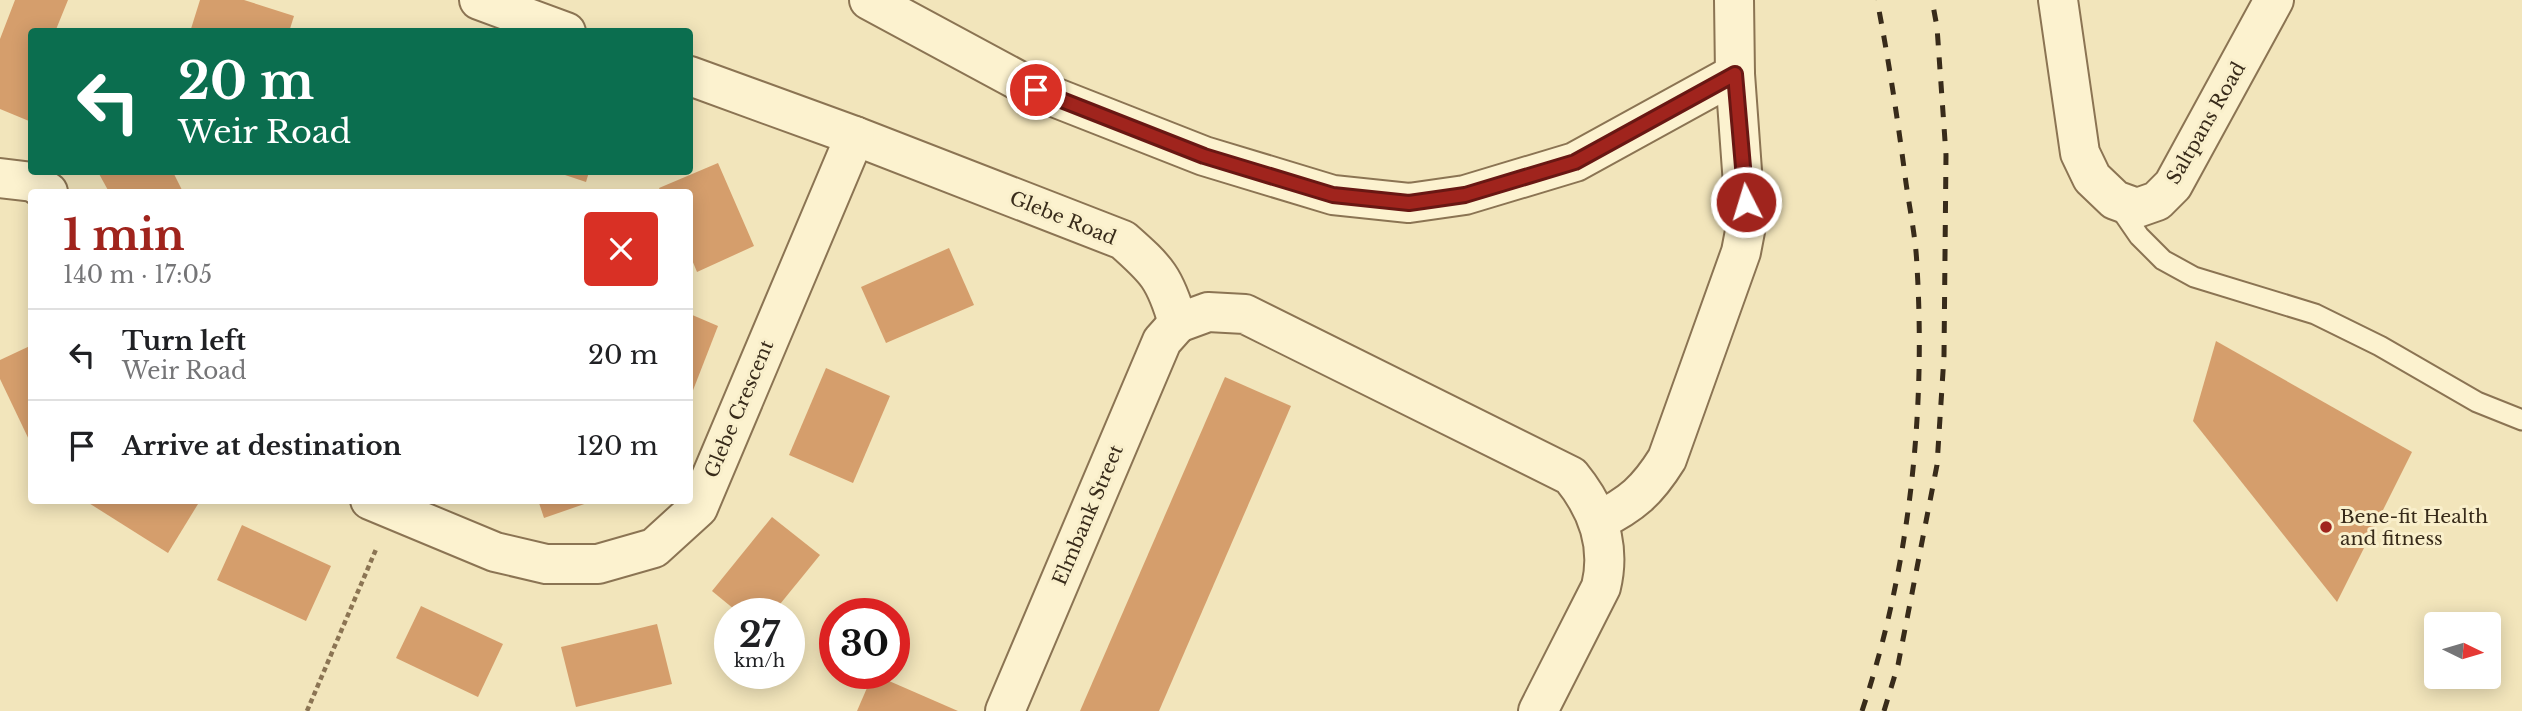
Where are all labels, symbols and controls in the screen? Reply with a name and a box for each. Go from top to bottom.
text: 20 m [178,51,314,112]
icon: left [63,56,154,147]
street label: Saltpans Road [2162,58,2250,188]
pin [1006,60,1066,120]
icon: arrive [1017,71,1055,109]
text: Weir Road [178,112,351,152]
position arrow [1709,165,1783,239]
street label: Glebe Road [1006,186,1120,250]
text: 1 min [63,209,185,261]
button: close [584,212,658,286]
text: 140 m · 17:05 [63,261,212,289]
text: Turn left [122,325,246,357]
icon: left [63,336,101,374]
street label: Glebe Crescent [700,336,779,481]
text: 20 m [588,339,658,371]
text: Weir Road [122,357,246,385]
icon: arrive [63,427,101,465]
text: Arrive at destination [122,430,402,462]
text: 120 m [576,430,658,462]
street label: Elmbank Street [1048,441,1128,589]
place label: Bene-fit Health and fitness [2340,505,2488,550]
marker: Bene-fit Health and fitness [2318,519,2334,535]
speed limit sign: 30 [819,598,910,689]
north arrow [2424,612,2501,690]
map controls [2424,612,2501,689]
text: 27 [739,613,780,656]
text: km/h [734,650,785,672]

